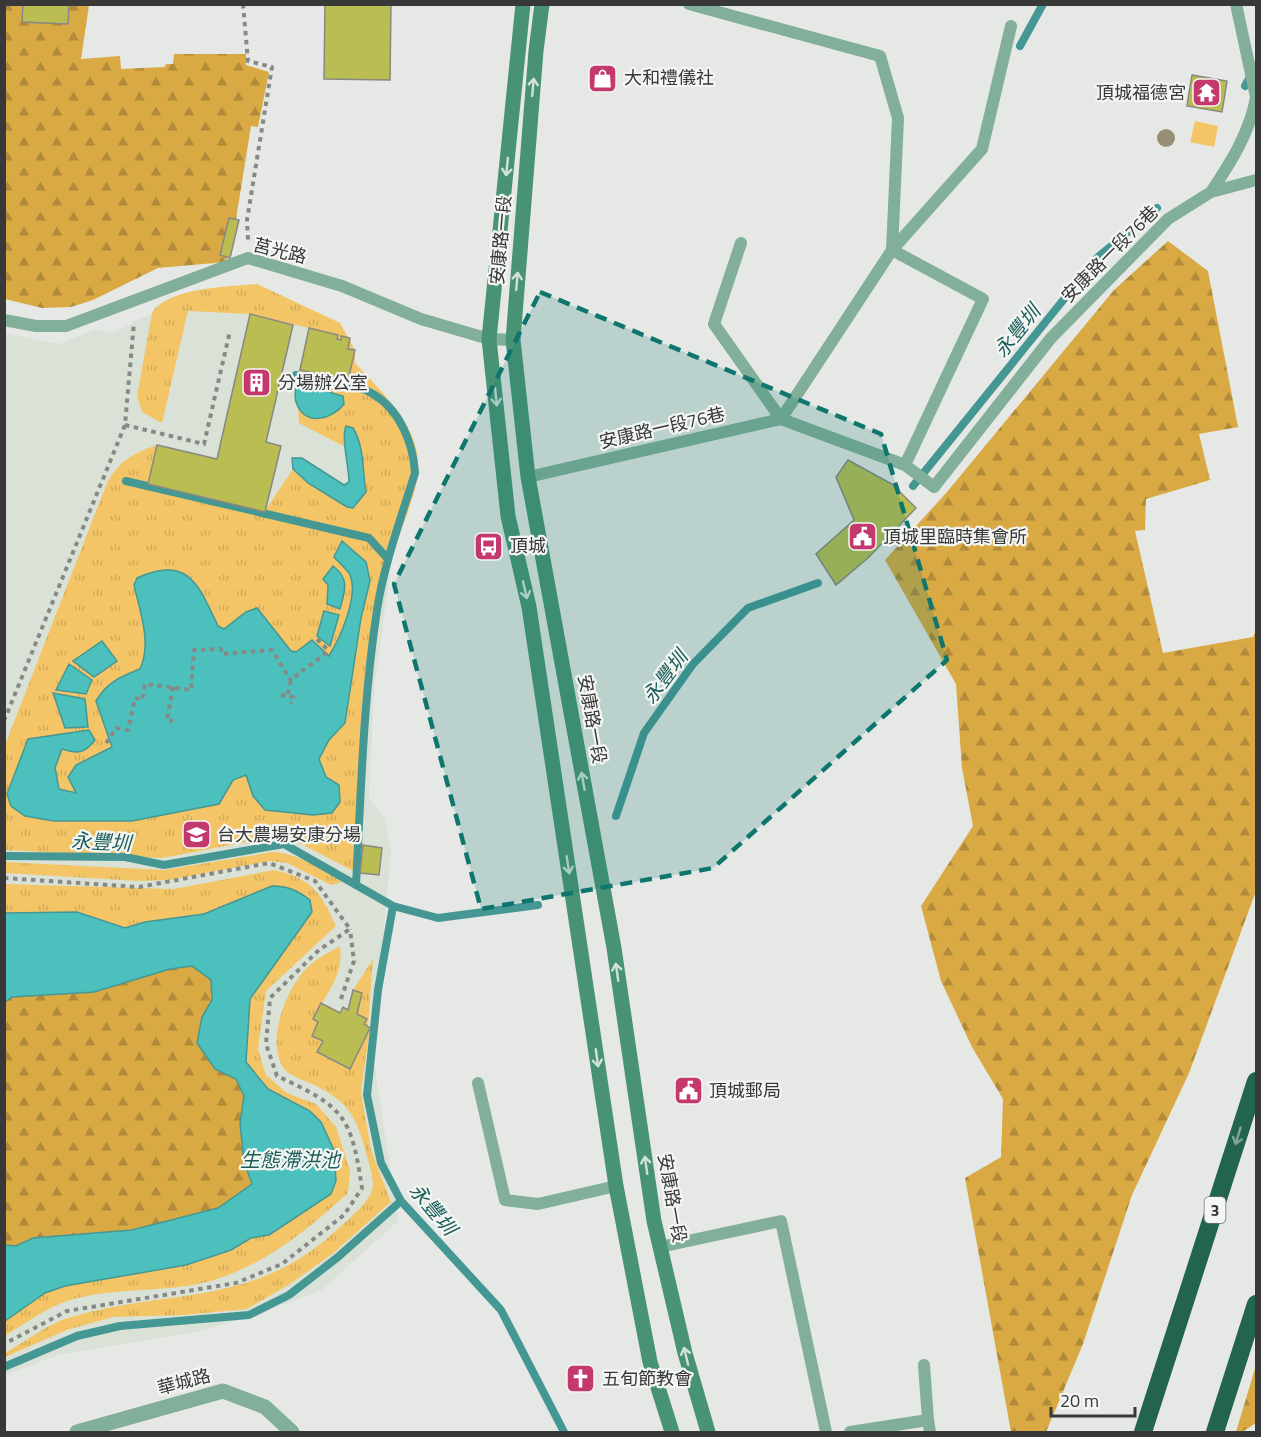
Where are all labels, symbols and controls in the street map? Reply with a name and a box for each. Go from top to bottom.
shop icon: 大和禮儀社 [587,62,619,94]
place label: 大和禮儀社 [624,64,714,91]
one-way arrow [528,77,539,97]
temple icon: 頂城福德宮 [1191,77,1223,109]
place label: 頂城福德宮 [1096,79,1186,106]
one-way arrow [501,157,512,177]
street label: 安康路一段 [483,194,518,286]
street label: 安康路一段76巷 [1055,199,1165,309]
street label: 莒光路 [251,231,310,270]
one-way arrow [512,272,523,292]
water label: 永豐圳 [986,295,1049,364]
building icon: 分場辦公室 [241,367,273,399]
place label: 分場辦公室 [278,369,368,396]
one-way arrow [491,387,502,407]
street label: 安康路一段76巷 [596,400,727,455]
public building icon: 頂城里臨時集會所 [846,521,878,553]
place label: 頂城里臨時集會所 [883,523,1027,550]
bus stop icon: 頂城 [473,530,505,562]
place label: 頂城 [510,532,546,559]
one-way arrow [520,579,531,599]
water label: 永豐圳 [634,641,697,710]
street label: 安康路一段 [571,672,614,766]
one-way arrow [577,771,588,791]
school or university icon: 台大農場安康分場 [180,819,212,851]
place label: 台大農場安康分場 [217,821,361,848]
water label: 永豐圳 [70,824,135,859]
one-way arrow [563,855,574,875]
one-way arrow [612,963,623,983]
one-way arrow [592,1048,603,1067]
public building icon: 頂城郵局 [672,1075,704,1107]
place label: 頂城郵局 [709,1077,781,1104]
one-way arrow [1232,1126,1243,1145]
water label: 生態滯洪池 [240,1144,342,1175]
street label: 安康路一段 [651,1151,694,1245]
one-way arrow [641,1156,652,1176]
water label: 永豐圳 [402,1176,466,1244]
road number: 3 [1204,1197,1226,1223]
one-way arrow [680,1347,692,1366]
street label: 華城路 [154,1361,213,1402]
church icon: 五旬節教會 [565,1363,597,1395]
place label: 五旬節教會 [602,1365,692,1392]
scale bar [1051,1380,1135,1418]
text: 20 m [1060,1387,1099,1414]

